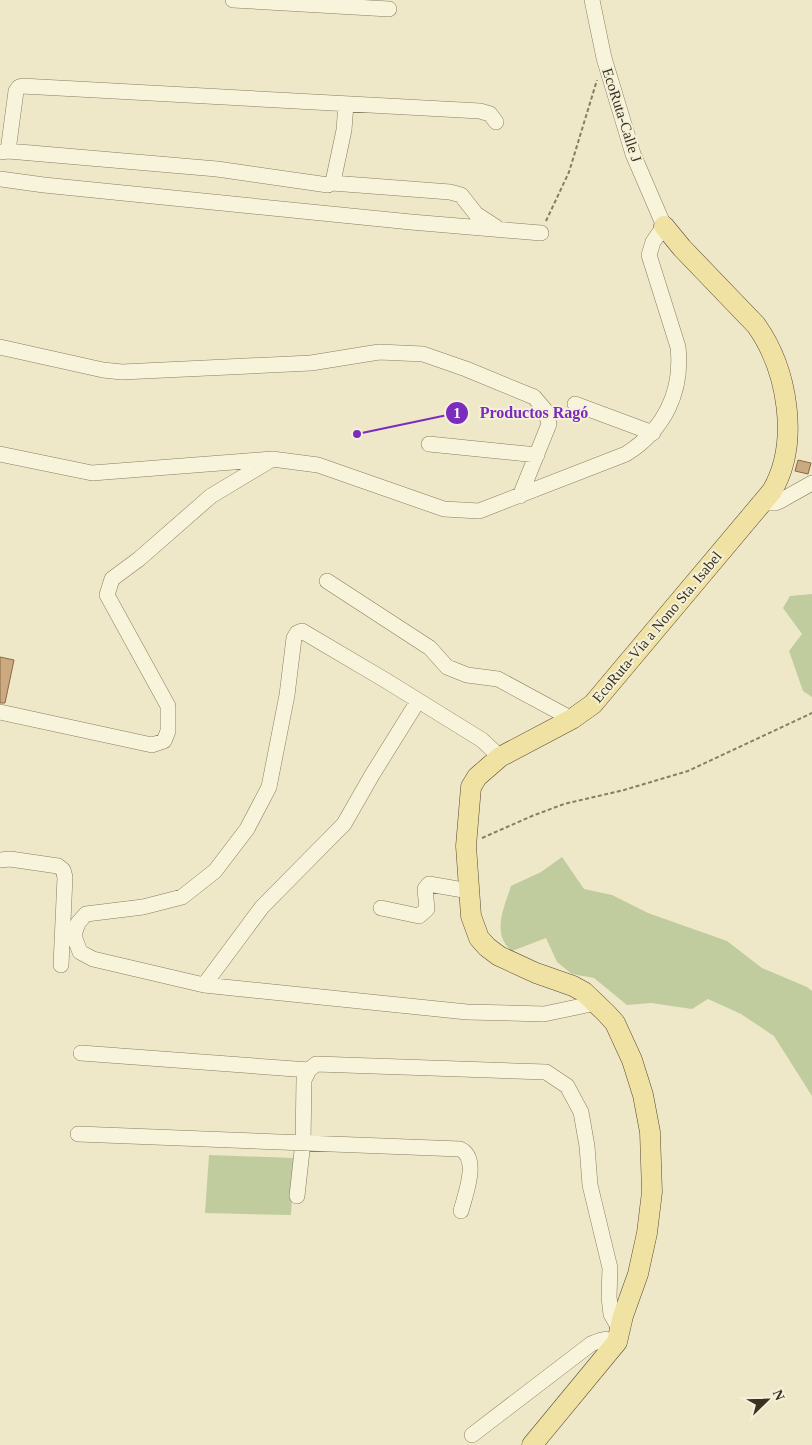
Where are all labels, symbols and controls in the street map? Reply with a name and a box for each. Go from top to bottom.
street label: EcoRuta-Calle J [599,66,645,164]
callout: Productos Ragó [445,397,598,428]
text: Productos Ragó [480,404,588,422]
text: 1 [453,405,461,421]
street label: EcoRuta-Vía a Nono Sta. Isabel [589,548,725,706]
north arrow [742,1375,792,1425]
text: N [770,1388,787,1403]

